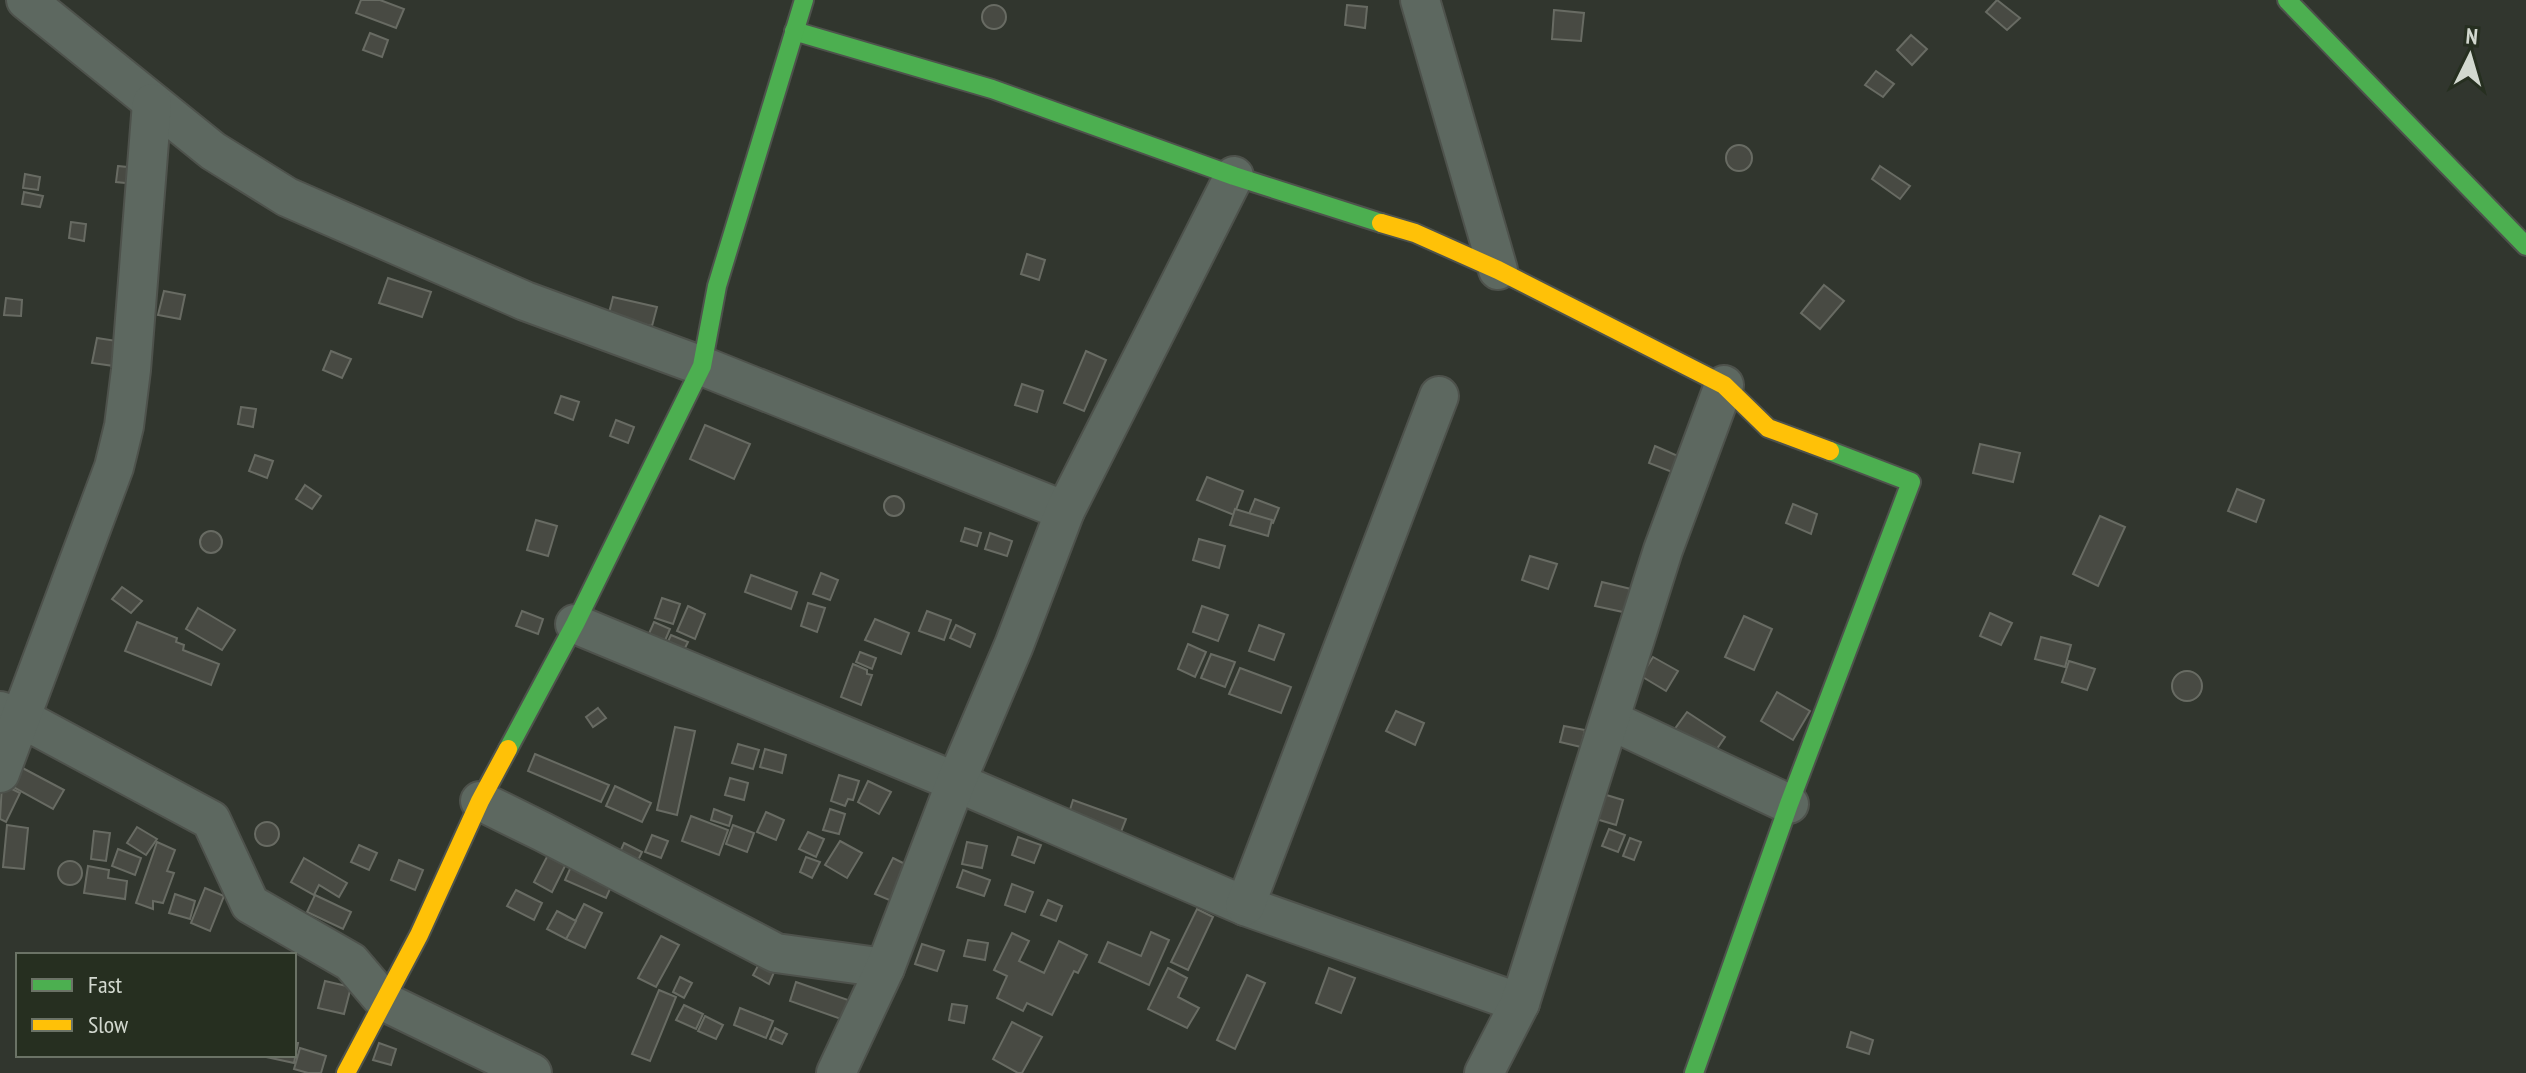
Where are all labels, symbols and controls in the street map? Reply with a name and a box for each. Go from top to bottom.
north arrow [2430,16,2510,96]
text: N [2465,22,2479,51]
legend [16,953,296,1057]
text: Fast [88,969,123,1000]
text: Slow [88,1009,129,1040]

